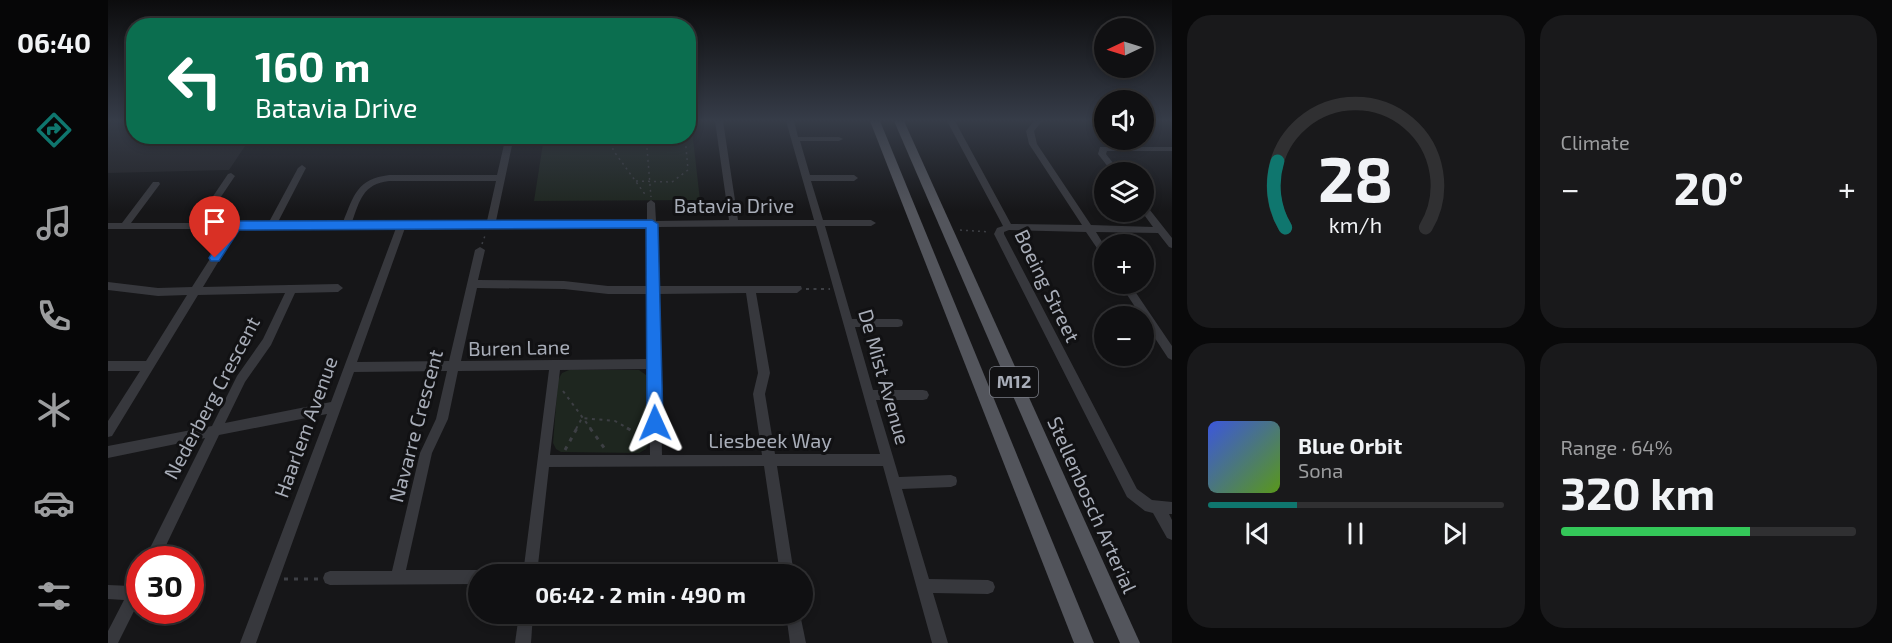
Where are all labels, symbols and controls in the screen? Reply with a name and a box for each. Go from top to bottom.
north arrow [1094,18,1154,78]
map controls [1094,18,1154,366]
text: 06:40 [17,26,91,58]
text: 160 m [255,40,371,90]
icon: left [156,42,234,120]
button: sound [1094,90,1154,150]
text: Batavia Drive [255,91,418,123]
icon: directions [33,109,75,151]
text: Climate [1561,130,1630,154]
text: 28 [1318,140,1393,215]
text: 20° [1674,160,1744,214]
button: layers [1094,162,1154,222]
text: − [1561,168,1580,208]
text: + [1838,168,1856,208]
street label: Batavia Drive [674,193,794,217]
pin [189,196,240,258]
icon: music [33,202,75,244]
icon: arrive [198,205,231,238]
text: km/h [1329,213,1382,238]
street label: Boeing Street [1010,225,1086,346]
button: + [1094,234,1154,294]
icon: phone [33,295,75,337]
street label: De Mist Avenue [854,306,916,447]
button: − [1094,306,1154,366]
street label: Nederberg Crescent [158,312,264,483]
street label: Buren Lane [468,334,570,360]
street label: Navarre Crescent [383,346,447,505]
street label: Haarlem Avenue [268,353,342,501]
road number: M12 [990,367,1038,397]
icon: climate [33,389,75,431]
position arrow [623,391,687,455]
street label: Stellenbosch Arterial [1043,413,1143,597]
street label: Liesbeek Way [708,428,832,452]
text: Blue Orbit [1298,432,1402,458]
text: Range · 64% [1561,435,1673,459]
text: Sona [1298,458,1343,482]
text: 320 km [1561,465,1715,519]
icon: car [33,482,75,524]
icon: previous [1241,517,1274,550]
icon: pause [1339,517,1372,550]
icon: next [1438,517,1471,550]
speed limit sign: 30 [126,546,204,624]
icon: filters [33,575,75,617]
text: 06:42 · 2 min · 490 m [535,581,746,607]

